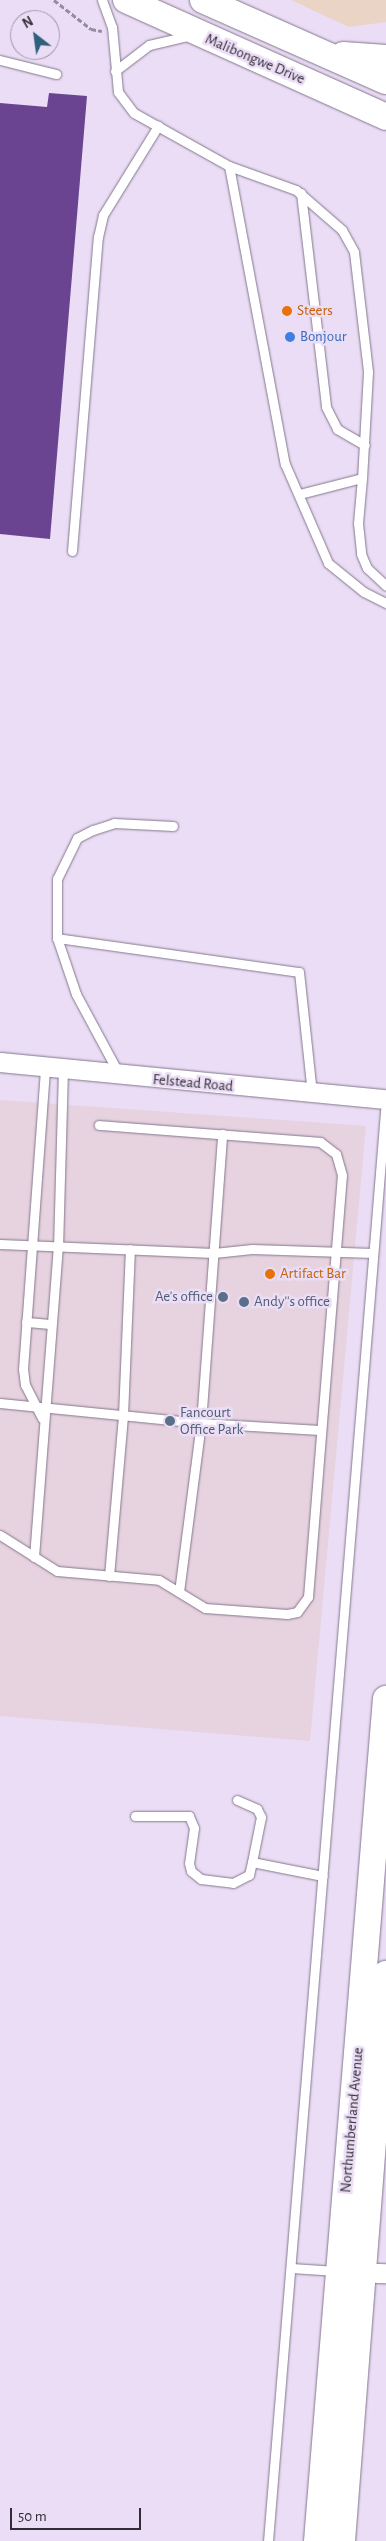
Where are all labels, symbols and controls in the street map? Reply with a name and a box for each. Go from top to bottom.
north arrow [10,10,60,60]
text: N [20,14,36,31]
street label: Malibongwe Drive [203,30,307,88]
place label: Steers [297,302,333,320]
marker: Steers [281,305,293,317]
place label: Bonjour [300,328,347,346]
marker: Bonjour [284,331,296,343]
street label: Felstead Road [152,1071,234,1095]
place label: Artifact Bar [280,1265,346,1283]
marker: Artifact Bar [264,1268,276,1280]
place label: Ae's office [155,1288,213,1306]
marker: Ae's office [217,1291,229,1303]
place label: Andy''s office [254,1293,330,1311]
marker: Andy''s office [238,1296,250,1308]
place label: Fancourt Office Park [180,1403,243,1438]
marker: Fancourt Office Park [164,1415,176,1427]
street label: Northumberland Avenue [337,2047,367,2193]
scale bar [12,2498,144,2530]
text: 50 m [18,2509,47,2524]

